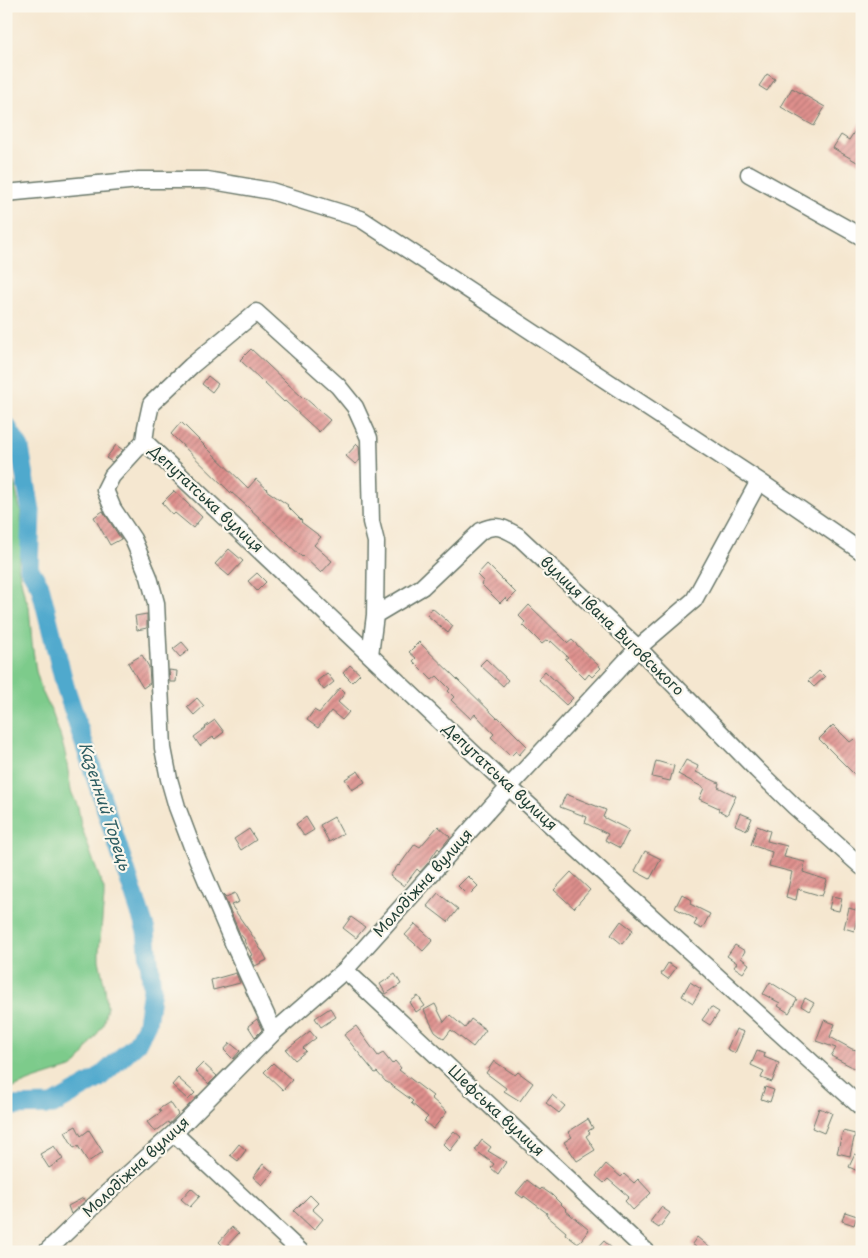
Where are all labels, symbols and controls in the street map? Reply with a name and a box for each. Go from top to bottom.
street label: Депутатська вулиця [144,438,269,557]
street label: вулиця Івана Виговського [536,550,690,700]
street label: Депутатська вулиця [438,716,563,835]
water label: Казенний Торець [74,738,138,874]
street label: Молодіжна вулиця [367,823,477,941]
street label: Шефська вулиця [443,1059,551,1161]
street label: Молодіжна вулиця [76,1110,194,1222]

